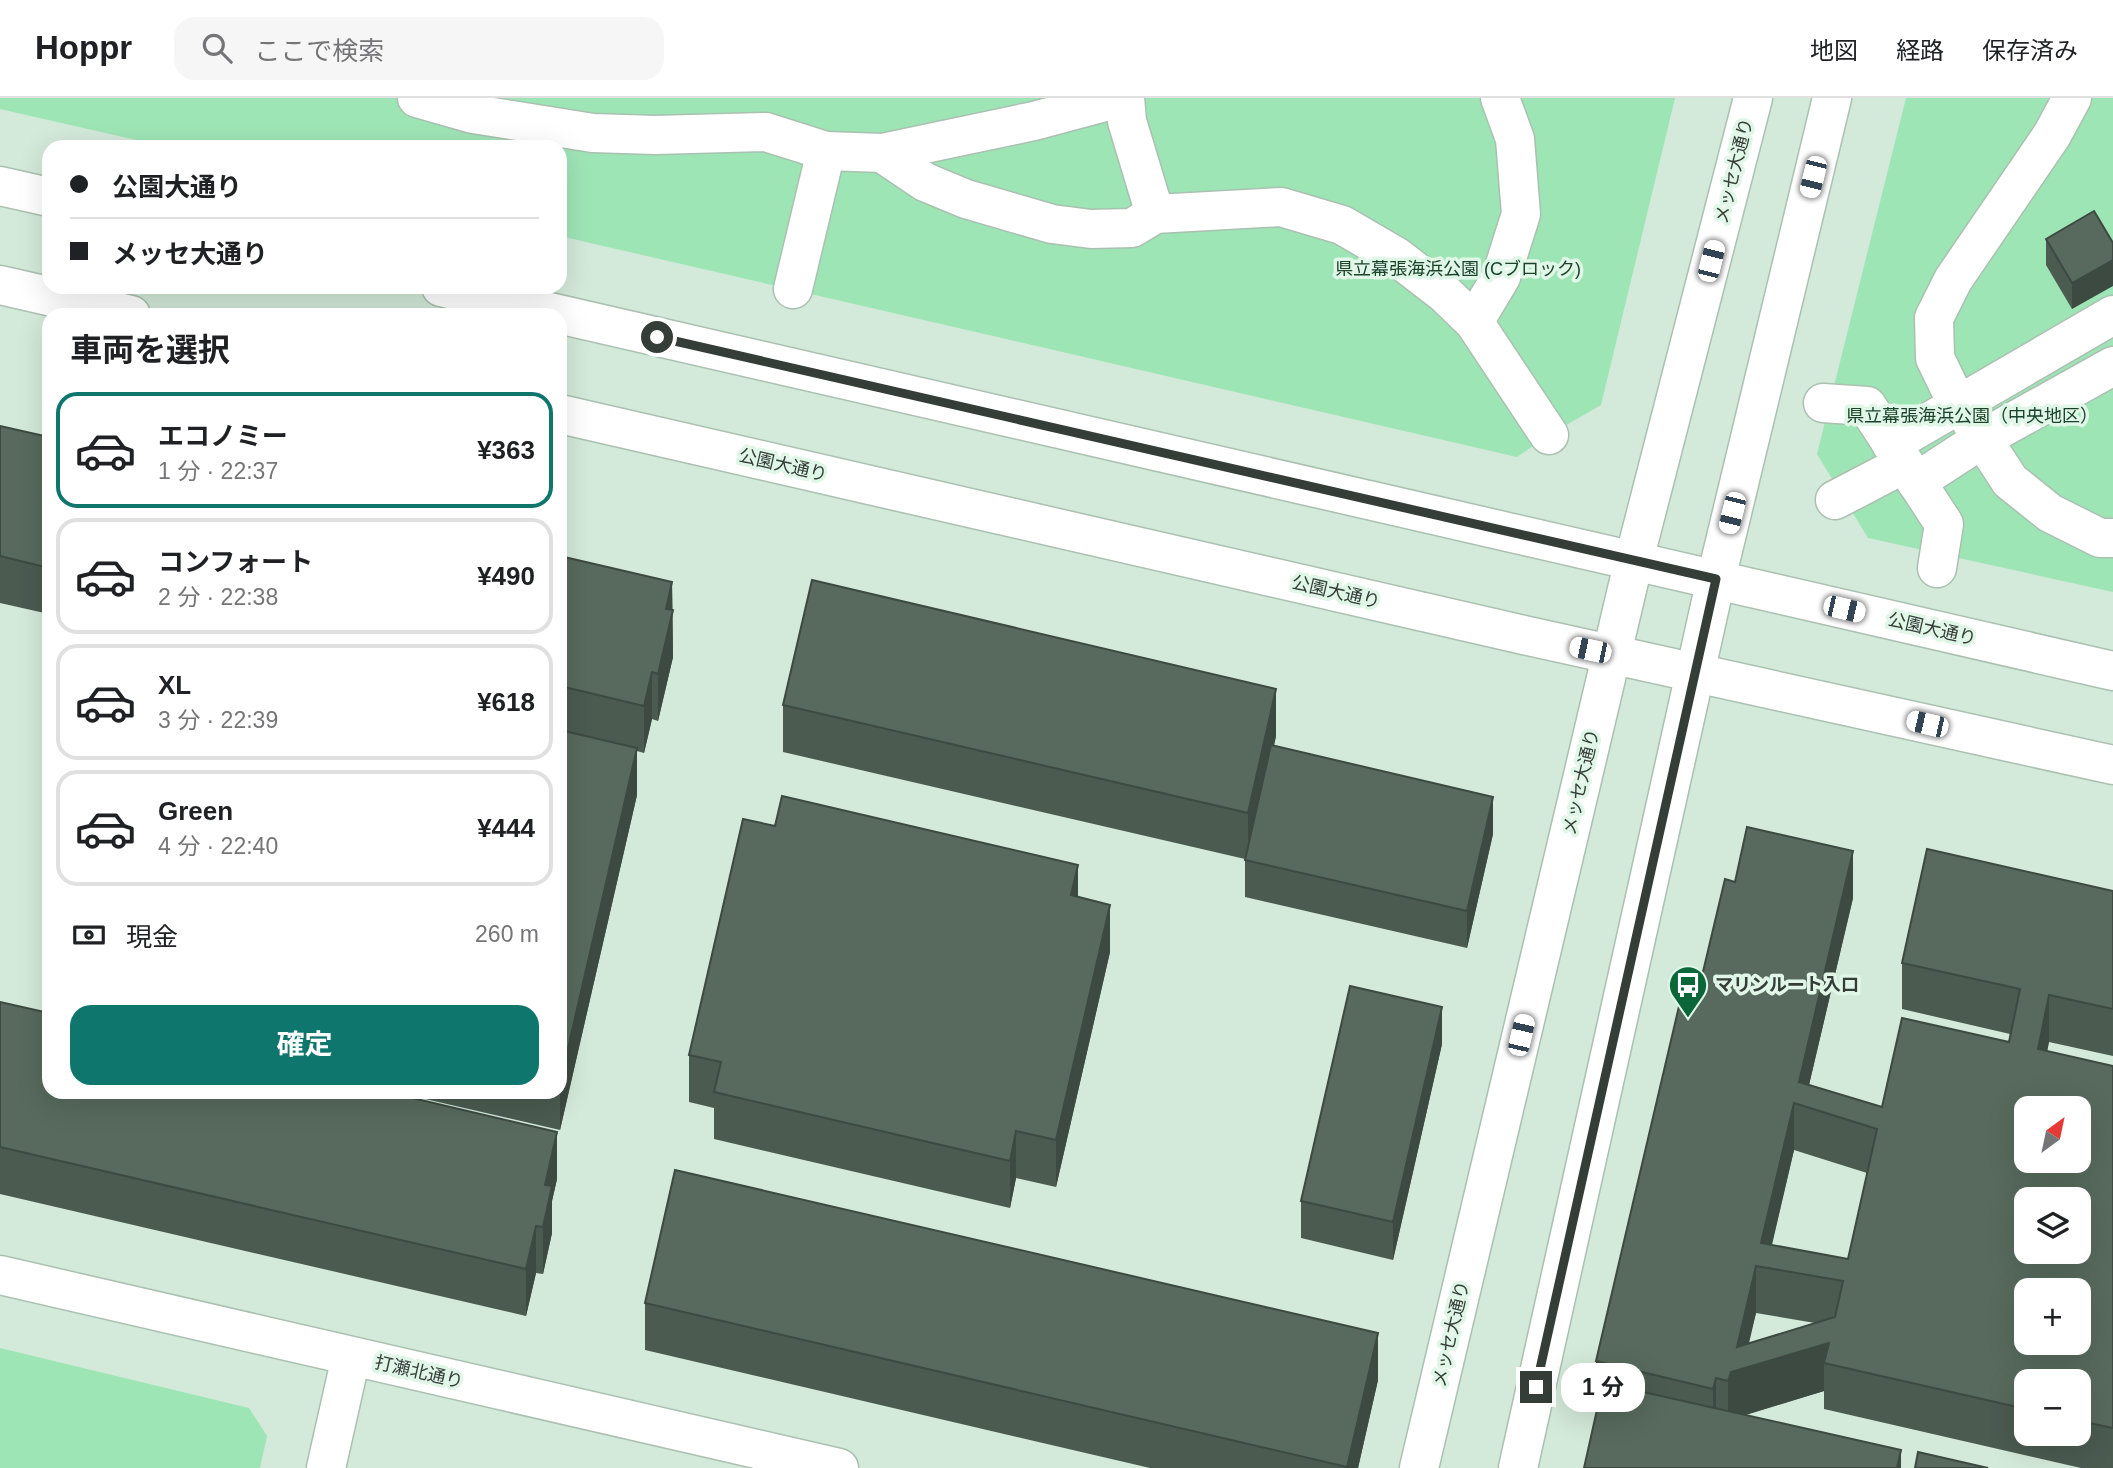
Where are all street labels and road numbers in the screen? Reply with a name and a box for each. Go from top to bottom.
street label: メッセ大通り [1711,116,1757,226]
street label: 公園大通り [737,445,829,485]
street label: 公園大通り [1290,572,1382,612]
street label: 公園大通り [1886,609,1978,649]
street label: メッセ大通り [1559,727,1603,837]
street label: メッセ大通り [1429,1279,1473,1389]
street label: 打瀬北通り [373,1352,465,1392]

